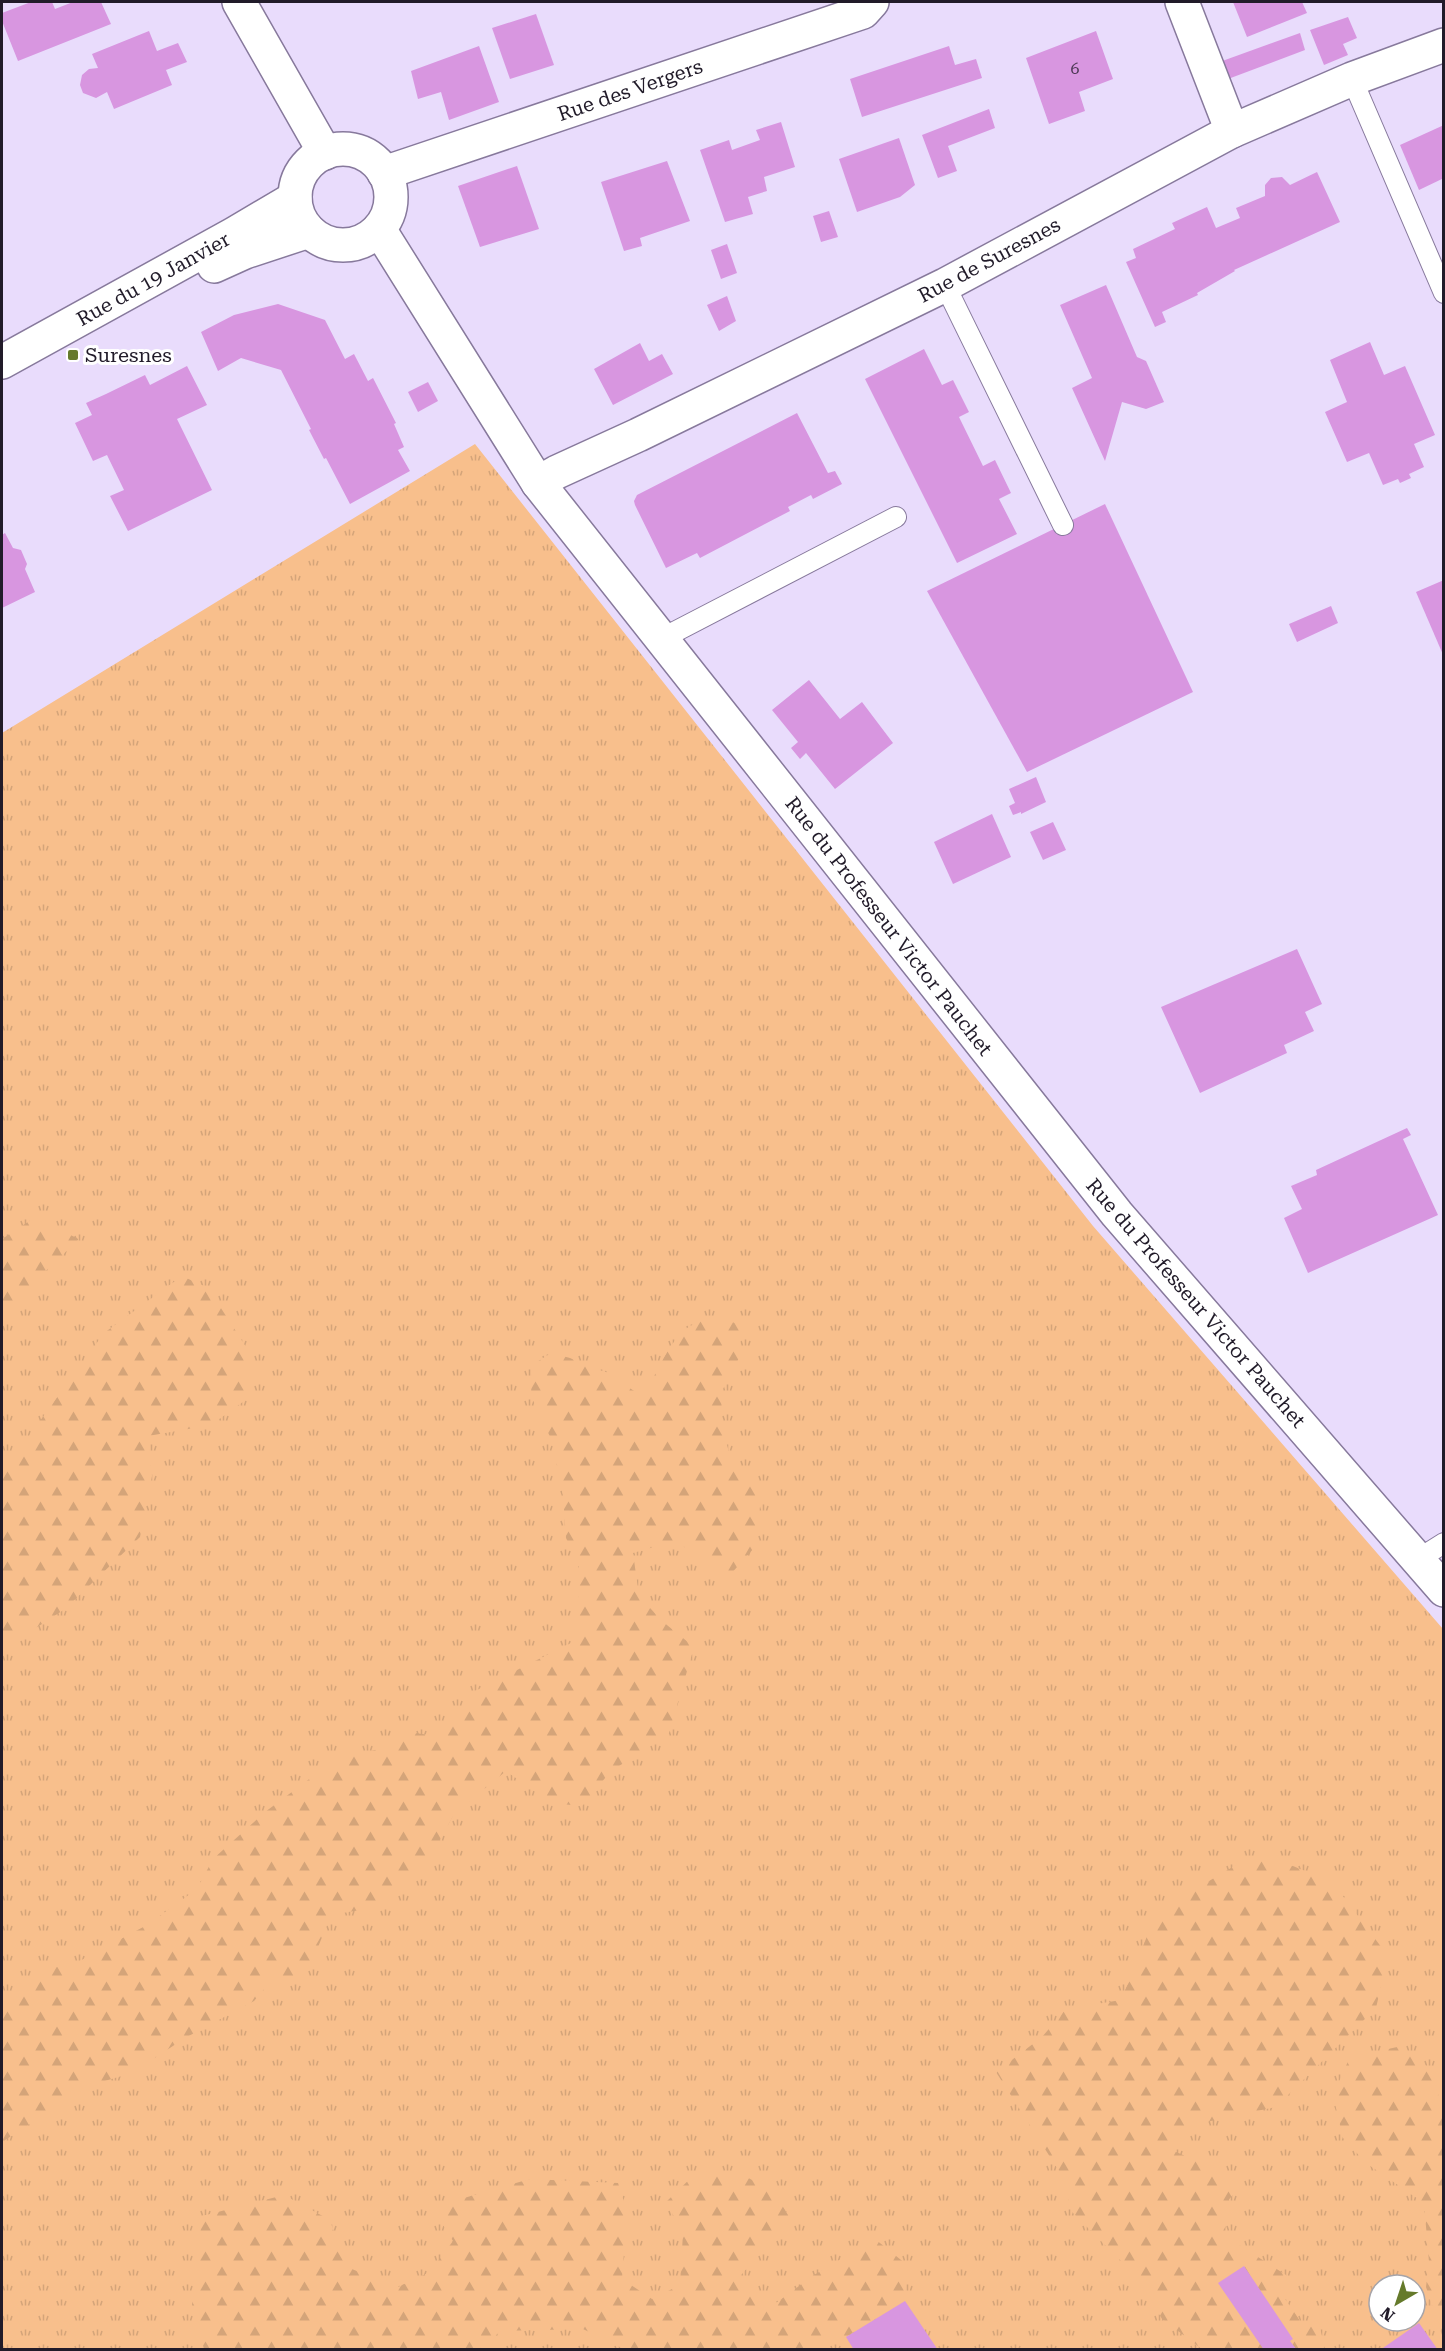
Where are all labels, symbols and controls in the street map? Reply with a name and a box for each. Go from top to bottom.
street label: Rue des Vergers [554,54,706,126]
house number: 6 [1071,59,1080,78]
street label: Rue de Suresnes [914,212,1064,308]
street label: Rue du 19 Janvier [72,227,234,331]
place label: Suresnes [85,343,172,367]
marker: Suresnes [66,348,80,362]
street label: Rue du Professeur Victor Pauchet [780,792,998,1061]
street label: Rue du Professeur Victor Pauchet [1081,1174,1311,1433]
north arrow [1367,2273,1427,2333]
text: N [1377,2303,1399,2326]

